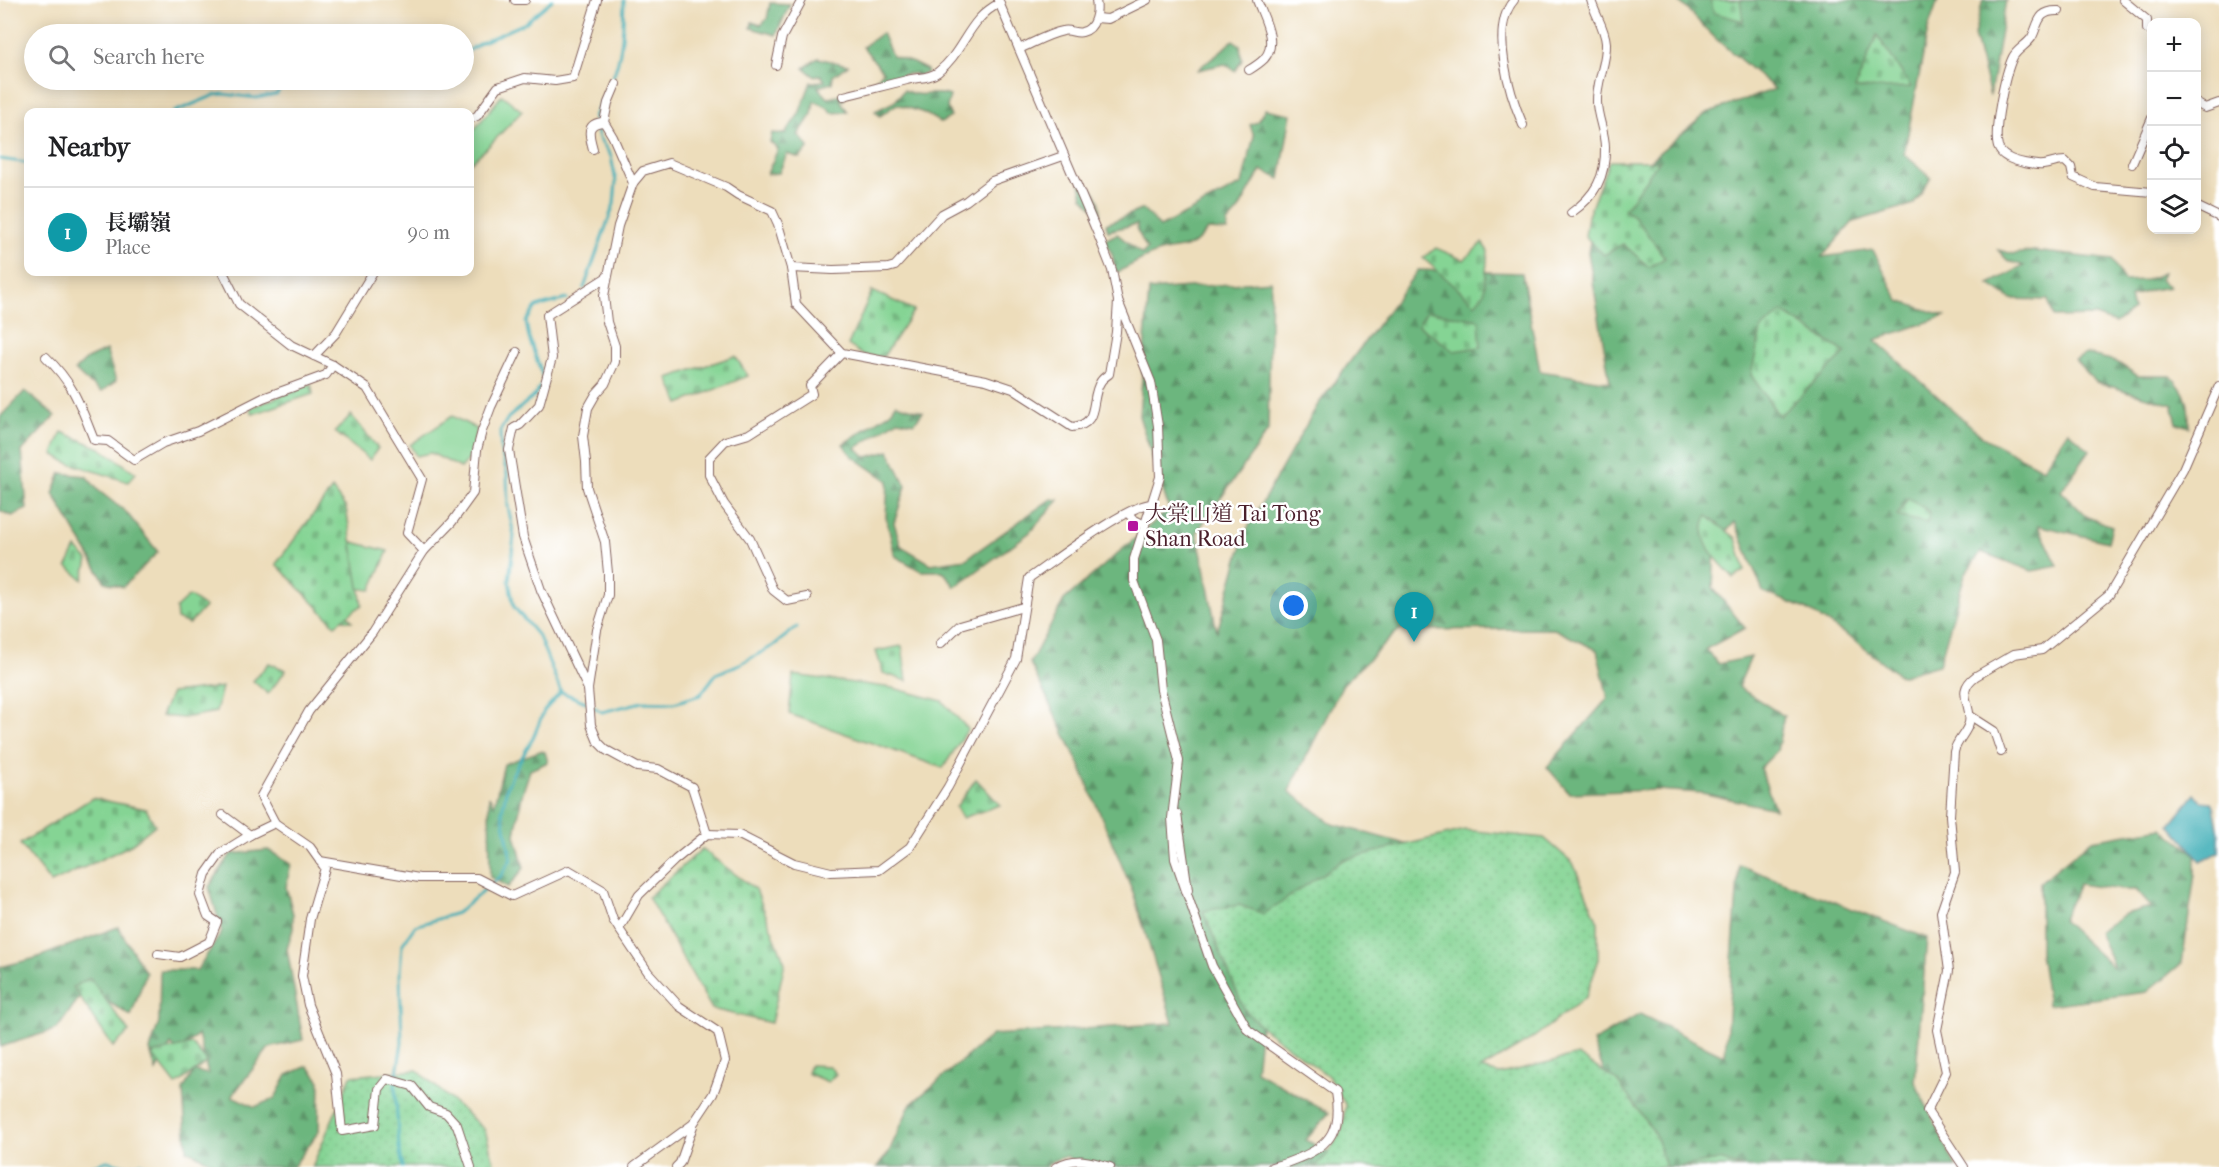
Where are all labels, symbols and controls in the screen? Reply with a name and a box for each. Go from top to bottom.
map controls [2147,18,2201,234]
button: + [2147,18,2201,72]
search box [24,24,474,90]
icon: search [45,41,78,74]
text: Search here [93,44,205,70]
button: − [2147,72,2201,126]
button: locate [2147,126,2201,180]
text: Nearby [48,132,130,163]
button: layers [2147,180,2201,234]
text: 長壩嶺 [105,210,171,236]
text: 1 [64,221,71,244]
text: 90 m [408,221,450,244]
text: Place [105,236,151,259]
place label: 大棠山道 Tai Tong Shan Road [1145,501,1321,552]
marker: 大棠山道 Tai Tong Shan Road [1126,519,1140,533]
your location [1279,591,1308,620]
pin: 1 [1394,592,1434,642]

